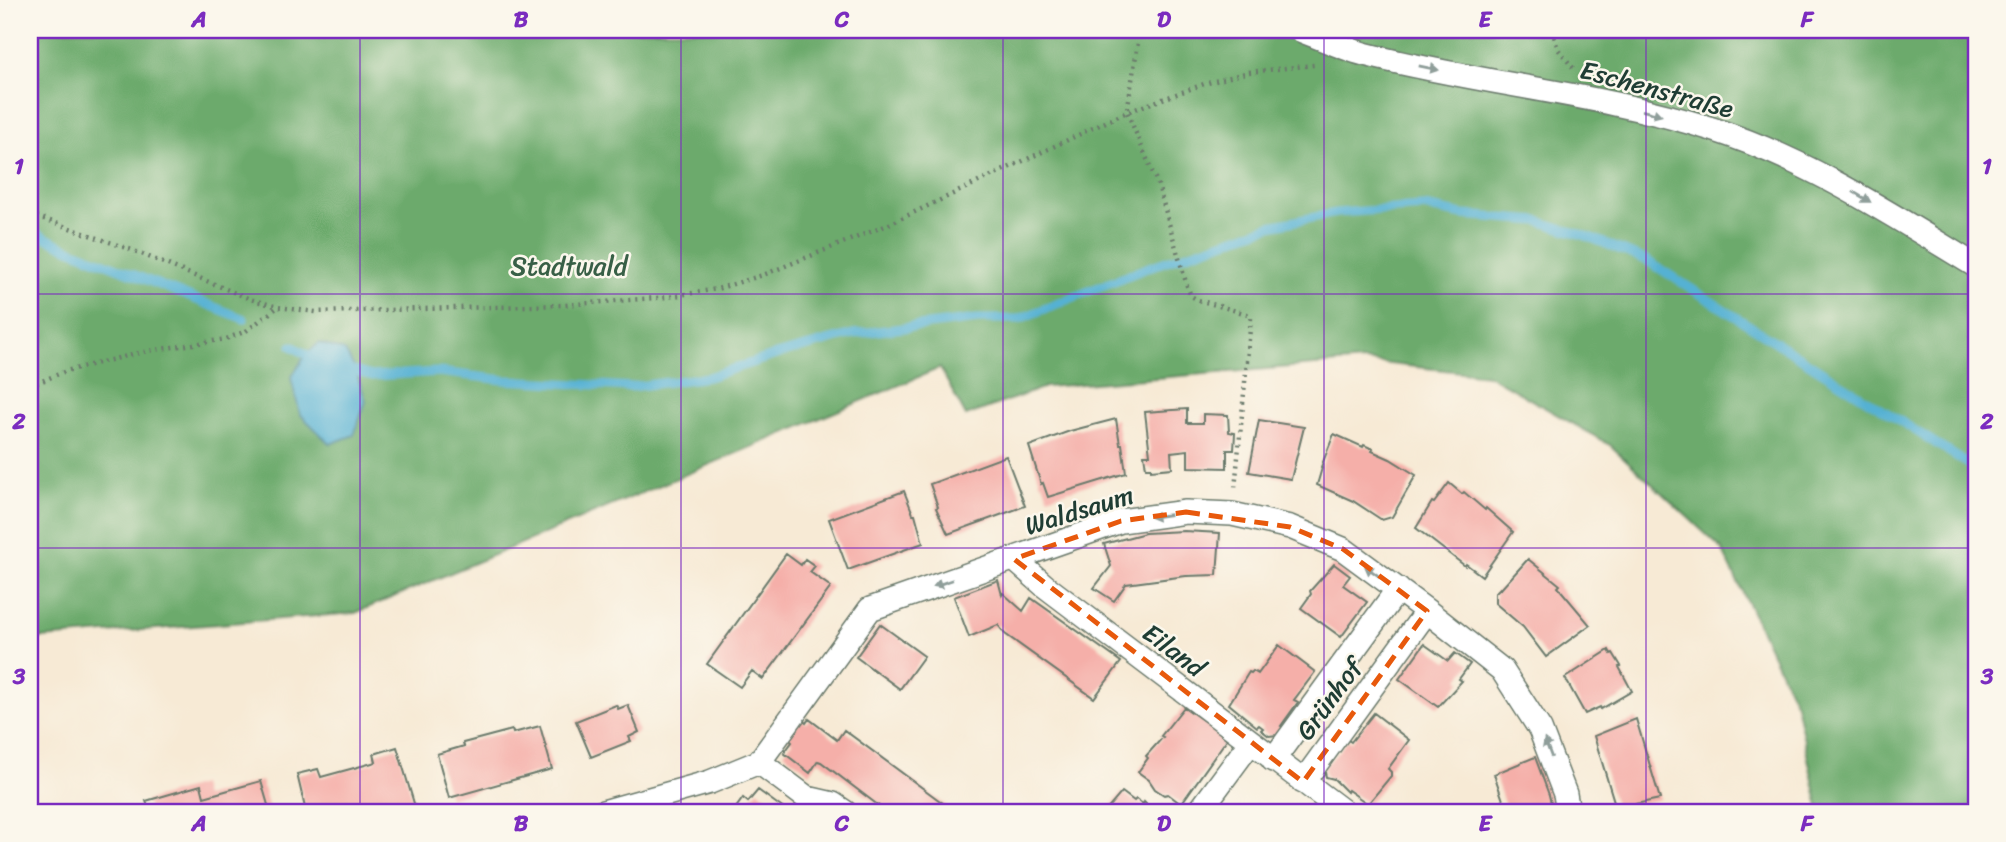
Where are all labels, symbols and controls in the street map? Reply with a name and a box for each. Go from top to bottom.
text: A [190,0,207,40]
text: B [514,0,529,40]
text: C [834,0,850,40]
text: D [1157,0,1172,40]
text: E [1479,0,1494,40]
text: F [1800,0,1815,40]
street label: Eschenstraße [1575,46,1739,132]
one-way arrow [1418,62,1440,73]
one-way arrow [1641,108,1663,119]
text: 1 [14,146,24,187]
text: 1 [1982,146,1992,187]
one-way arrow [1853,191,1872,204]
park label: Stadtwald [510,243,630,289]
text: 2 [11,401,26,442]
text: 2 [1979,401,1994,442]
street label: Waldsaum [1019,472,1139,548]
one-way arrow [1148,510,1170,521]
one-way arrow [1365,564,1383,579]
one-way arrow [932,578,953,589]
street label: Eiland [1132,611,1218,691]
street label: Grünhof [1283,645,1377,750]
text: 3 [12,656,26,697]
text: 3 [1980,656,1994,697]
one-way arrow [1542,737,1553,758]
text: A [190,803,207,842]
text: B [514,803,529,842]
text: C [834,803,850,842]
text: D [1157,803,1172,842]
text: E [1479,803,1494,842]
text: F [1800,803,1815,842]

